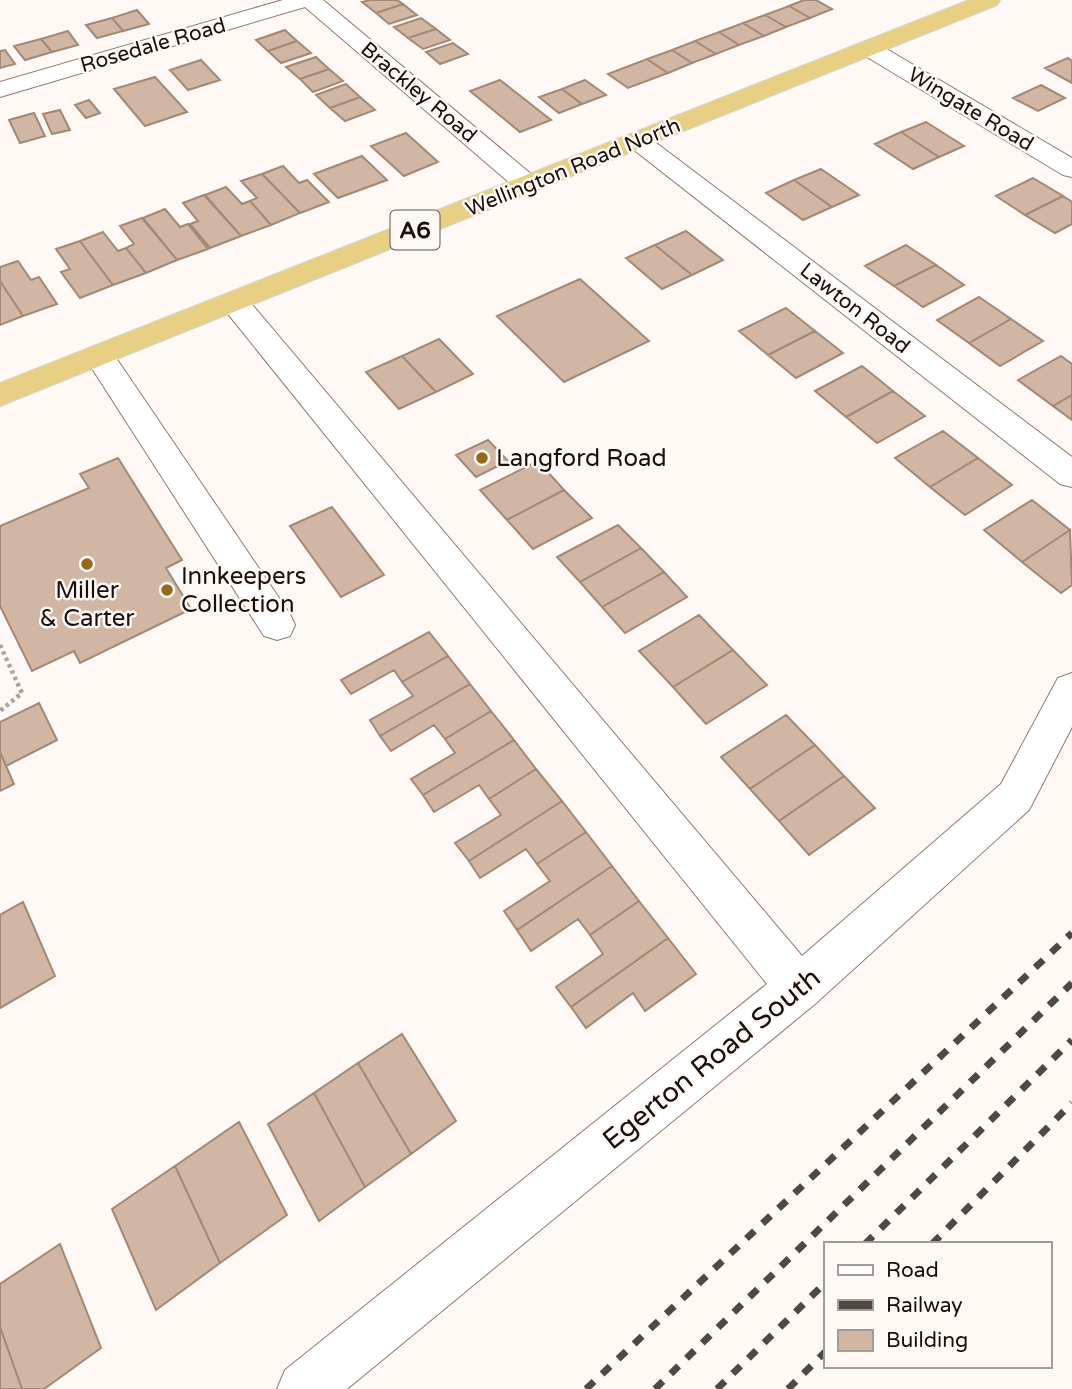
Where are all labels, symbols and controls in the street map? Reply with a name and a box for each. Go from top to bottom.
street label: Rosedale Road [78,13,229,78]
street label: Brackley Road [356,37,482,148]
street label: Wingate Road [904,62,1038,157]
street label: Wellington Road North [462,113,684,222]
road number: A6 [390,210,440,249]
street label: Lawton Road [795,258,915,359]
place label: Langford Road [496,444,667,473]
marker: Langford Road [474,450,490,466]
marker: Miller & Carter [79,556,95,572]
place label: Innkeepers Collection [181,562,306,619]
place label: Miller & Carter [40,576,135,633]
marker: Innkeepers Collection [159,582,175,598]
street label: Egerton Road South [596,961,827,1157]
legend [824,1242,1051,1368]
text: Road [886,1258,939,1283]
text: Railway [886,1293,963,1318]
text: Building [886,1328,968,1353]

